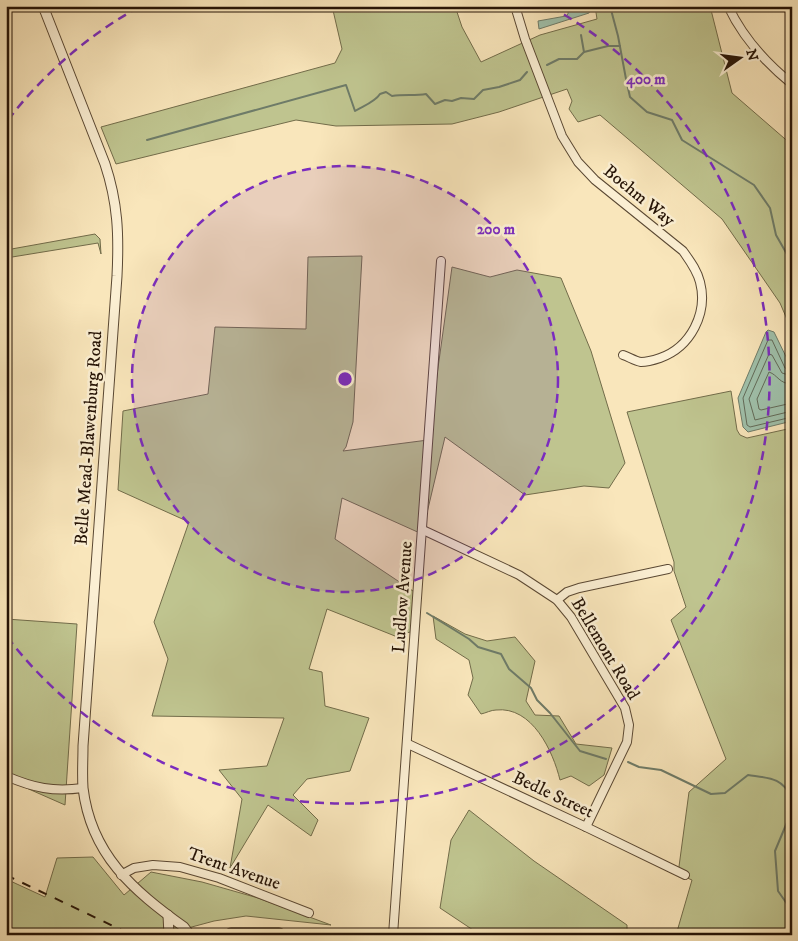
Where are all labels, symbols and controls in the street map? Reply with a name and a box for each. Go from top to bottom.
north arrow [716,32,766,82]
text: N [742,47,762,63]
text: 400 m [625,70,666,89]
street label: Boehm Way [599,160,680,232]
text: 200 m [477,220,516,239]
street label: Belle Mead-Blawenburg Road [71,330,107,546]
centre of rings [336,370,354,388]
street label: Ludlow Avenue [388,540,418,654]
street label: Bellemont Road [566,594,644,704]
street label: Bedle Street [509,767,597,823]
street label: Trent Avenue [185,843,283,895]

